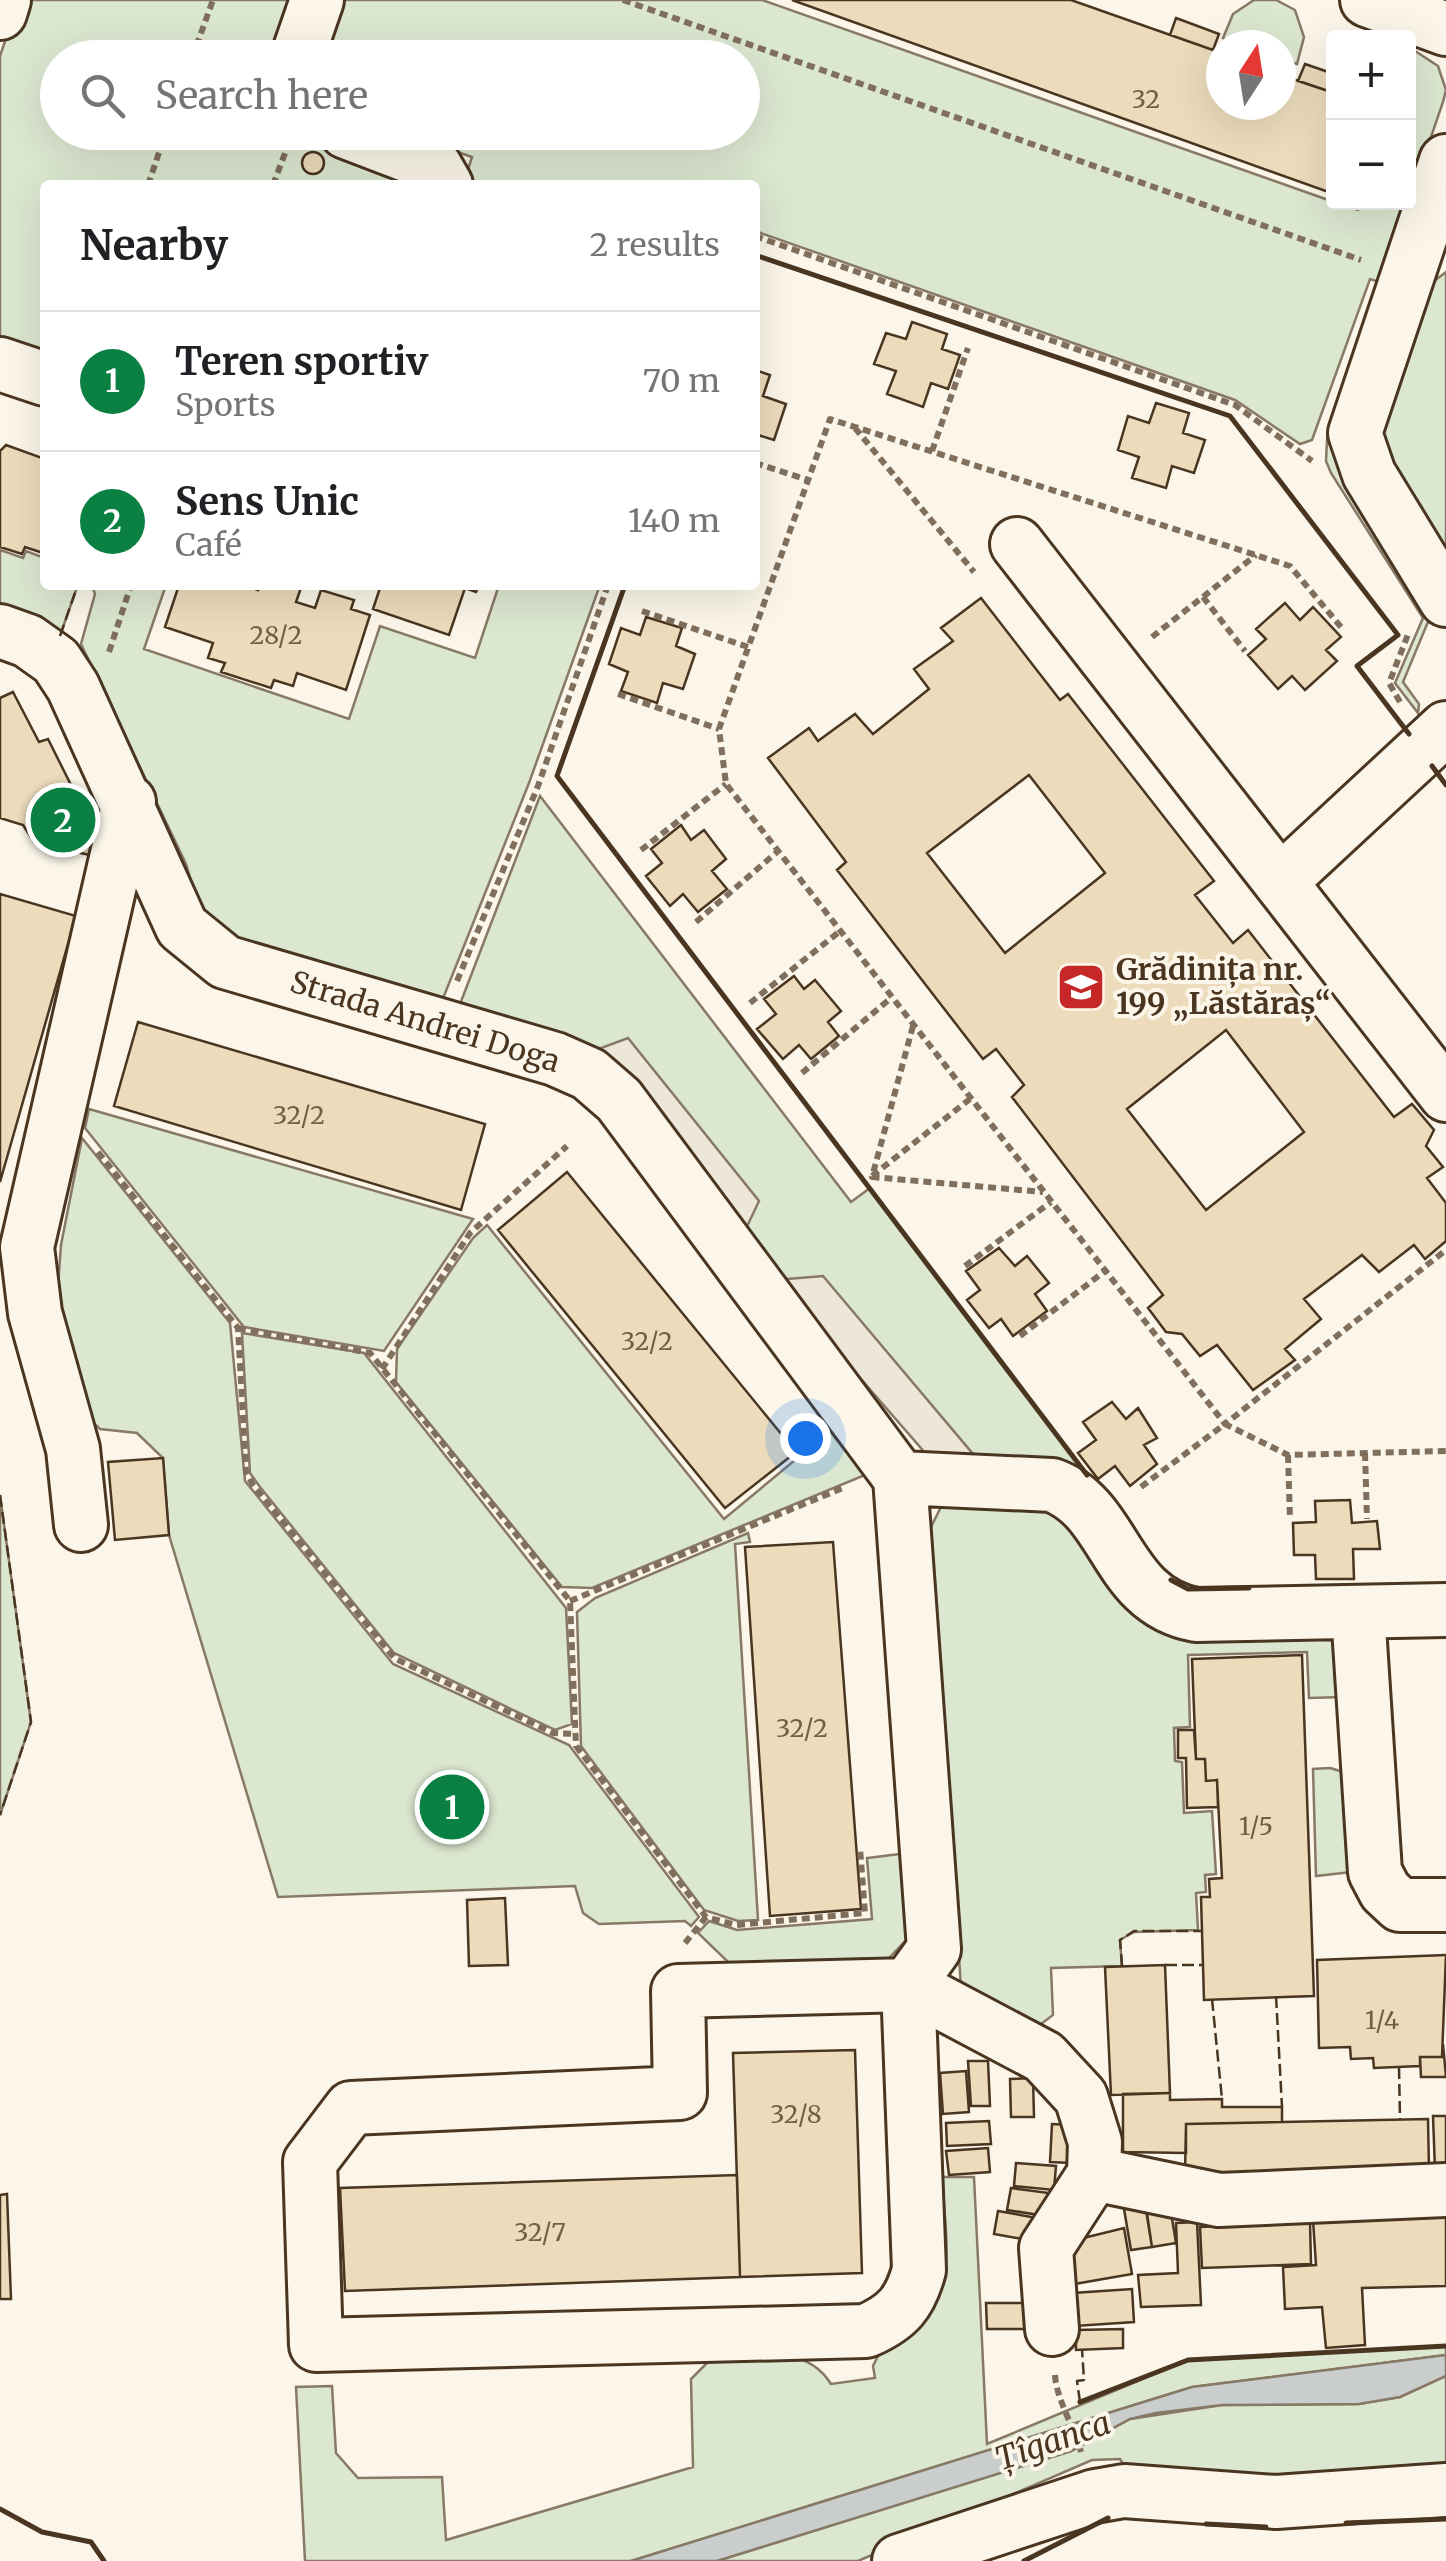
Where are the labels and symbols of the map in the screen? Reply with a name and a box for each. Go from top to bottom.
north arrow [1206,30,1296,120]
house number: 32 [1132,83,1160,115]
house number: 28/2 [250,619,302,651]
pin: 2 [30,782,96,858]
place label: Grădinița nr. 199 „Lăstăraș“ [1116,950,1331,1022]
school or university icon: Grădinița nr. 199 „Lăstăraș“ [1055,961,1107,1013]
street label: Strada Andrei Doga [286,962,565,1080]
house number: 32/2 [273,1099,325,1131]
house number: 32/2 [621,1325,673,1357]
your location [780,1413,831,1464]
house number: 32/2 [776,1712,828,1744]
pin: 1 [420,1770,484,1844]
house number: 1/5 [1239,1810,1273,1842]
house number: 1/4 [1365,2004,1399,2036]
house number: 32/8 [770,2098,822,2130]
house number: 32/7 [514,2216,566,2248]
water label: Țîganca [990,2403,1116,2479]

